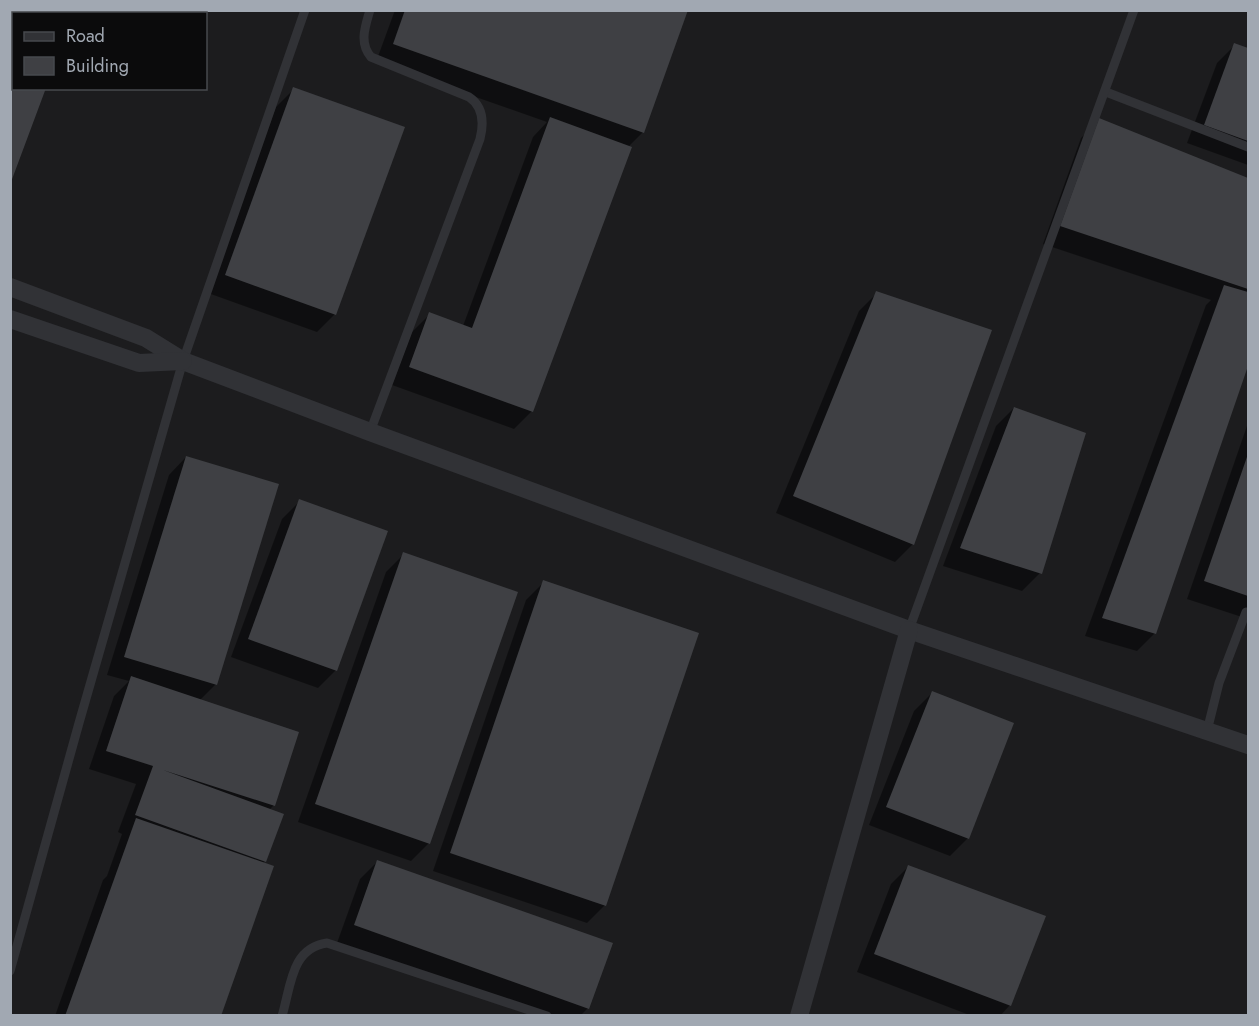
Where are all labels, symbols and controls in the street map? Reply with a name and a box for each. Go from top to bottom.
legend [12,12,207,90]
text: Road [66,23,105,49]
text: Building [66,53,129,79]

